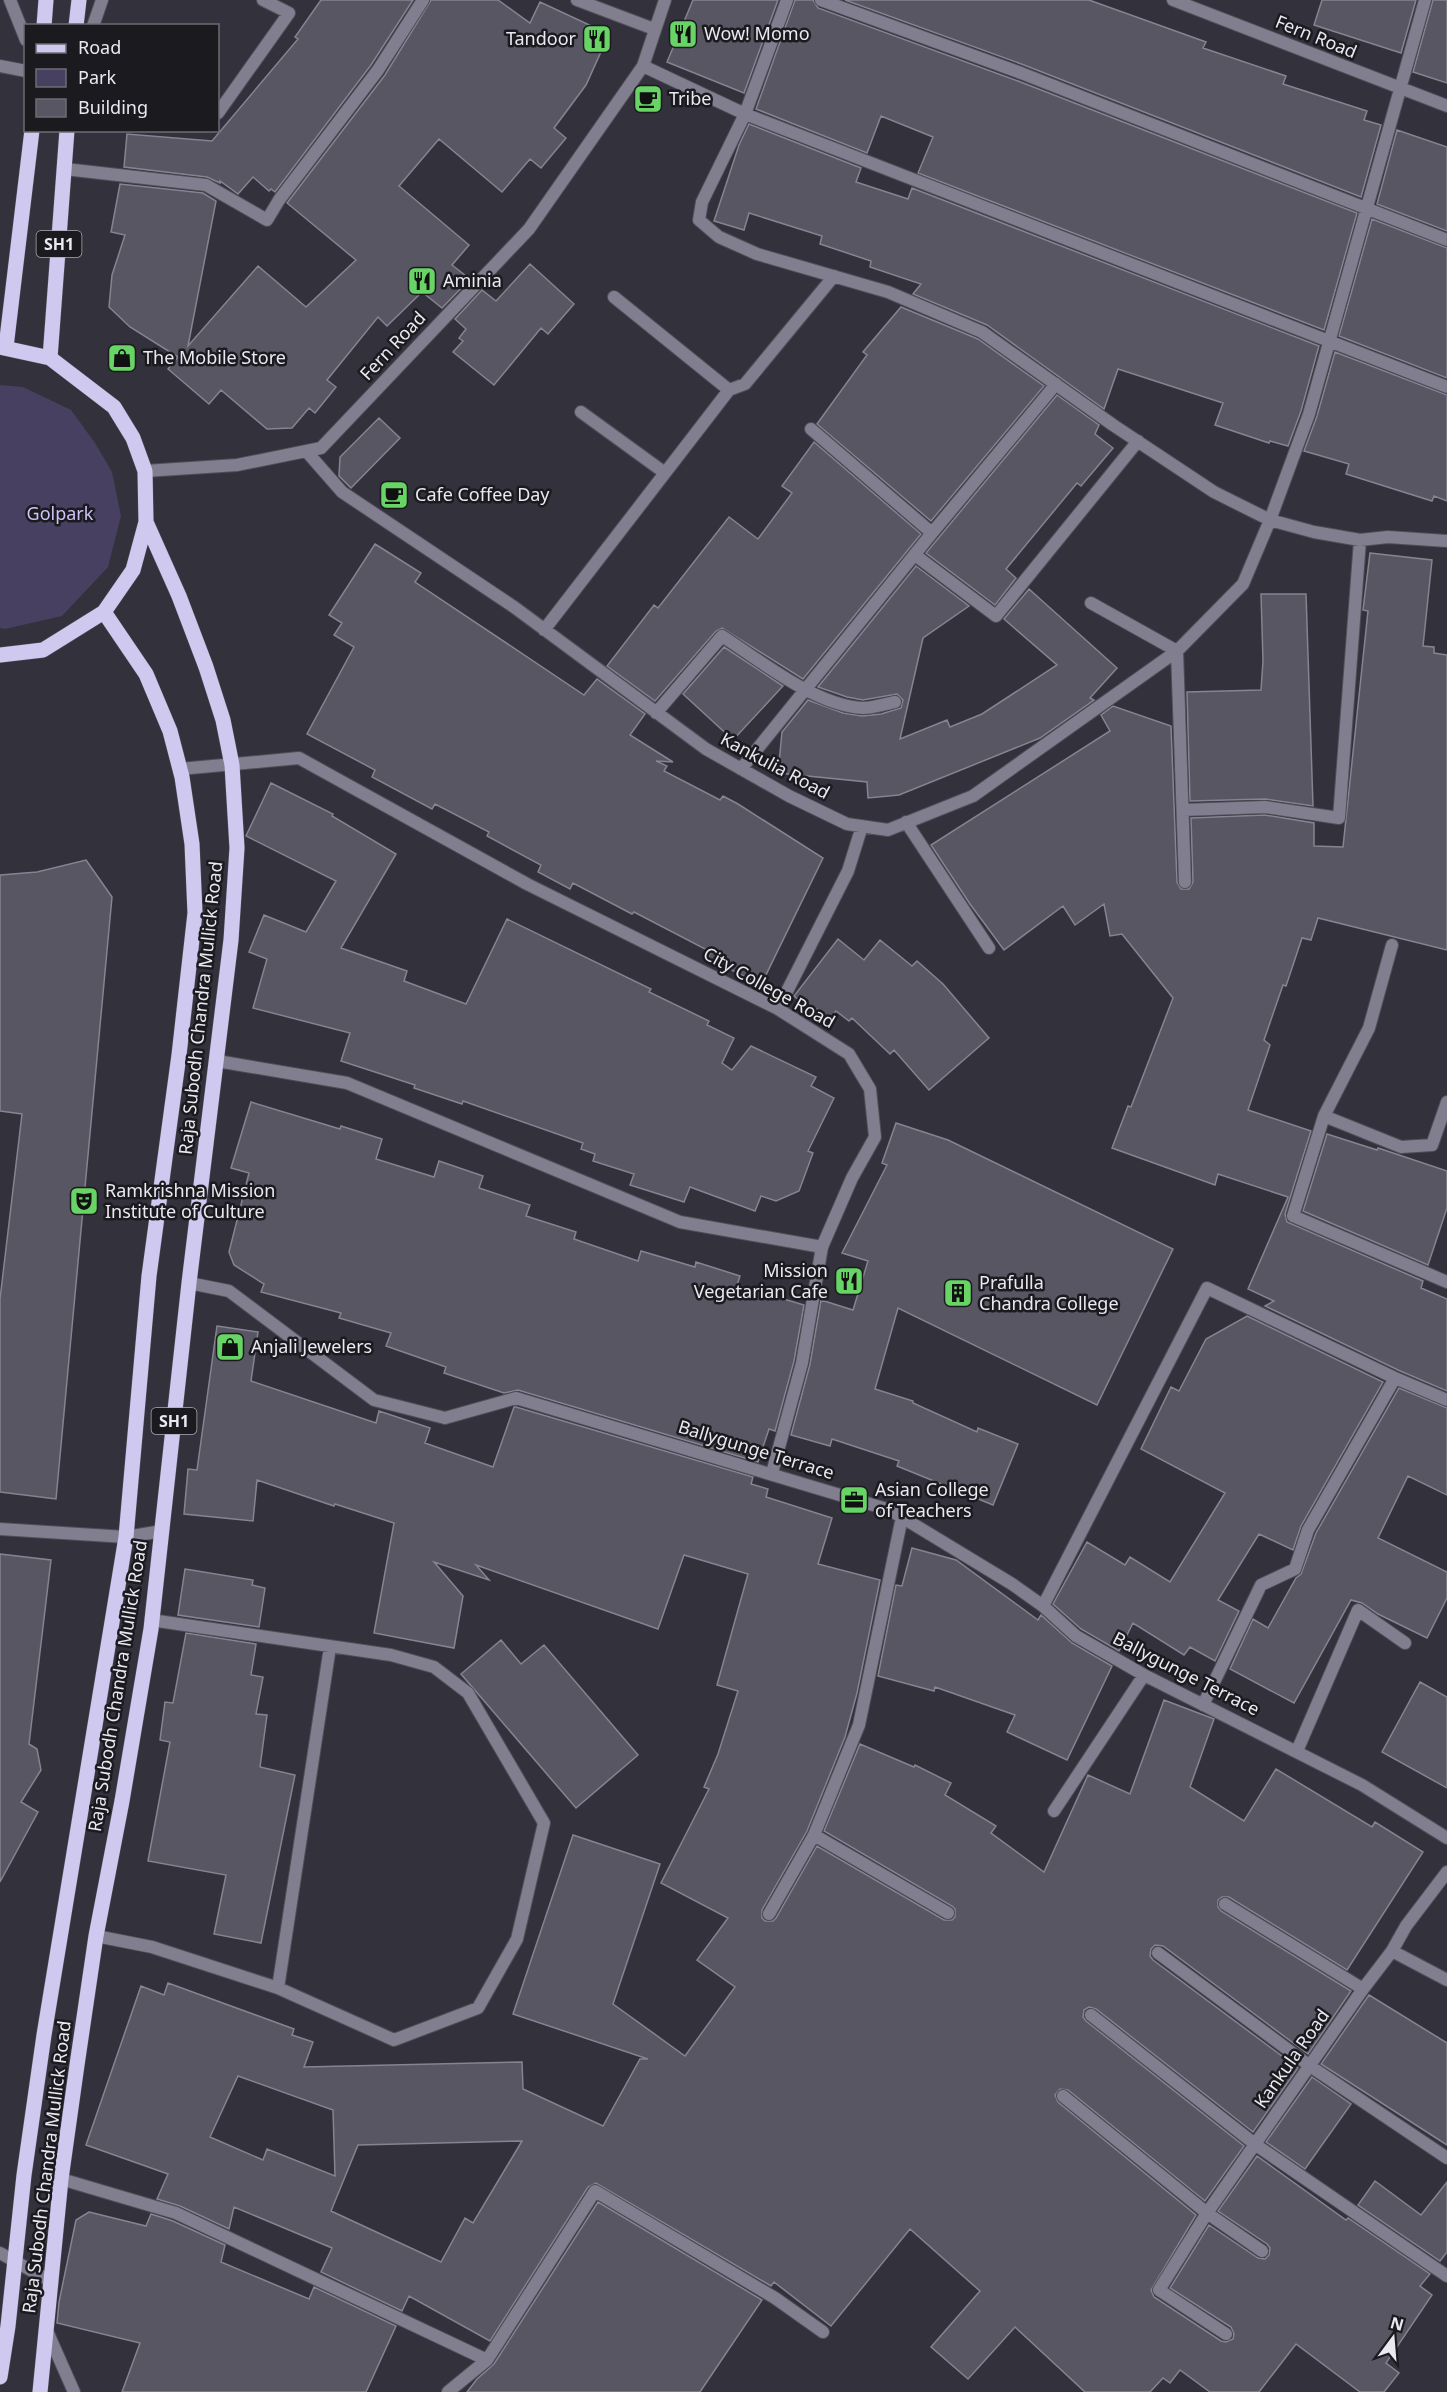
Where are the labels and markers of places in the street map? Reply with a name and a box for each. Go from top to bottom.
restaurant icon: Wow! Momo [667,18,699,50]
place label: Wow! Momo [704,21,810,45]
restaurant icon: Tandoor [581,23,613,55]
place label: Tandoor [506,26,577,50]
cafe icon: Tribe [632,83,664,115]
place label: Tribe [669,86,711,110]
restaurant icon: Aminia [406,265,438,297]
place label: Aminia [443,268,502,292]
shop icon: The Mobile Store [106,342,138,374]
place label: The Mobile Store [143,345,286,369]
cafe icon: Cafe Coffee Day [378,479,410,511]
place label: Cafe Coffee Day [415,482,550,506]
place label: Ramkrishna Mission Institute of Culture [105,1178,275,1223]
theatre icon: Ramkrishna Mission Institute of Culture [68,1185,100,1217]
place label: Mission Vegetarian Cafe [694,1258,828,1303]
restaurant icon: Mission Vegetarian Cafe [833,1265,865,1297]
place label: Prafulla Chandra College [979,1270,1119,1315]
building icon: Prafulla Chandra College [942,1277,974,1309]
shop icon: Anjali Jewelers [214,1331,246,1363]
place label: Anjali Jewelers [251,1334,372,1358]
place label: Asian College of Teachers [875,1477,989,1522]
office icon: Asian College of Teachers [838,1484,870,1516]

